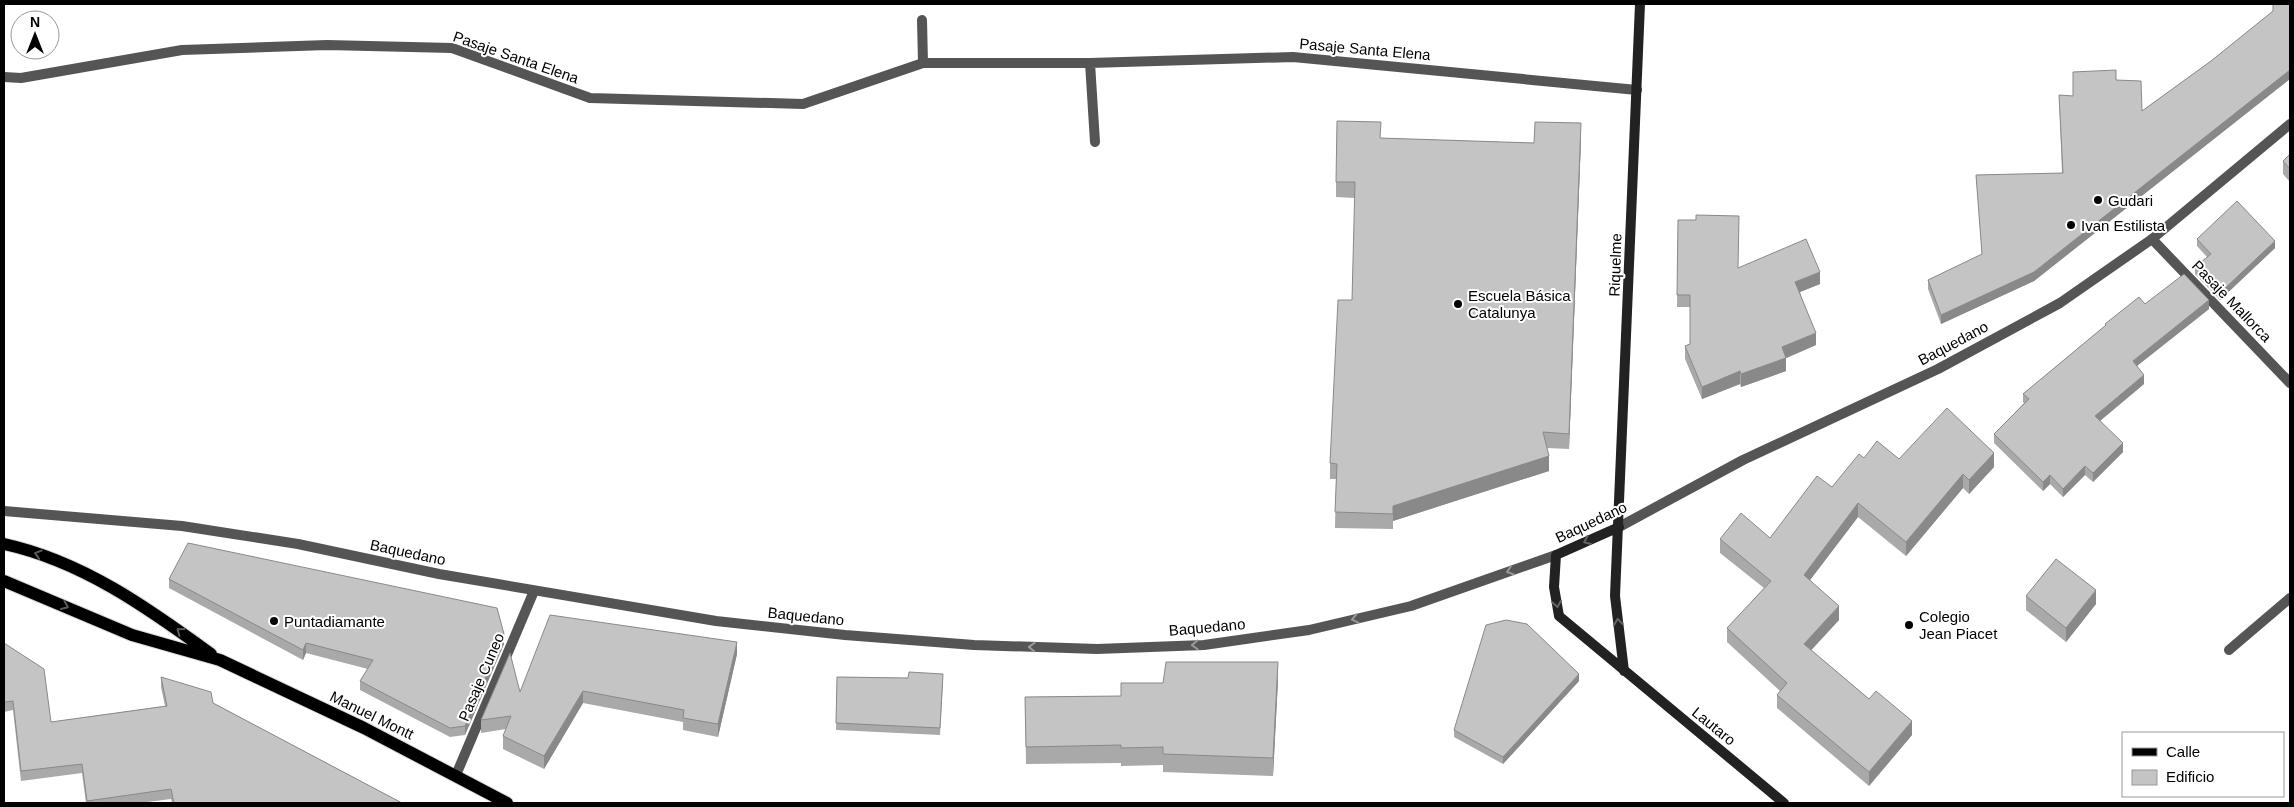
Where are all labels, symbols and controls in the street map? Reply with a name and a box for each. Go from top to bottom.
north arrow [10,10,60,60]
text: N [30,14,40,30]
street label: Pasaje Santa Elena [451,28,582,87]
street label: Pasaje Santa Elena [1299,35,1432,63]
place label: Gudari [2108,192,2153,209]
marker: Gudari [2092,194,2104,206]
place label: Ivan Estilista [2081,217,2166,234]
marker: Ivan Estilista [2065,219,2077,231]
street label: Riquelme [1605,233,1625,297]
street label: Pasaje Mallorca [2189,257,2276,346]
place label: Escuela Básica Catalunya [1468,287,1571,321]
marker: Escuela Básica Catalunya [1452,298,1464,310]
street label: Baquedano [1915,317,1991,369]
street label: Baquedano [1553,498,1629,546]
one-way arrow [1583,535,1592,546]
street label: Baquedano [369,536,447,568]
one-way arrow [34,550,43,560]
one-way arrow [1506,565,1515,575]
one-way arrow [60,600,69,611]
one-way arrow [1552,600,1562,608]
street label: Baquedano [767,604,845,628]
place label: Colegio Jean Piacet [1919,608,1998,642]
place label: Puntadiamante [284,613,385,630]
one-way arrow [1350,613,1359,624]
marker: Puntadiamante [268,615,280,627]
street label: Baquedano [1168,615,1246,639]
one-way arrow [1614,618,1624,627]
marker: Colegio Jean Piacet [1903,619,1915,631]
one-way arrow [176,628,186,637]
street label: Pasaje Cuneo [455,630,507,724]
one-way arrow [1190,640,1198,650]
one-way arrow [1028,641,1036,652]
street label: Manuel Montt [327,687,417,743]
street label: Lautaro [1689,703,1739,749]
legend [2122,732,2284,797]
text: Calle [2166,743,2200,760]
text: Edificio [2166,768,2214,785]

